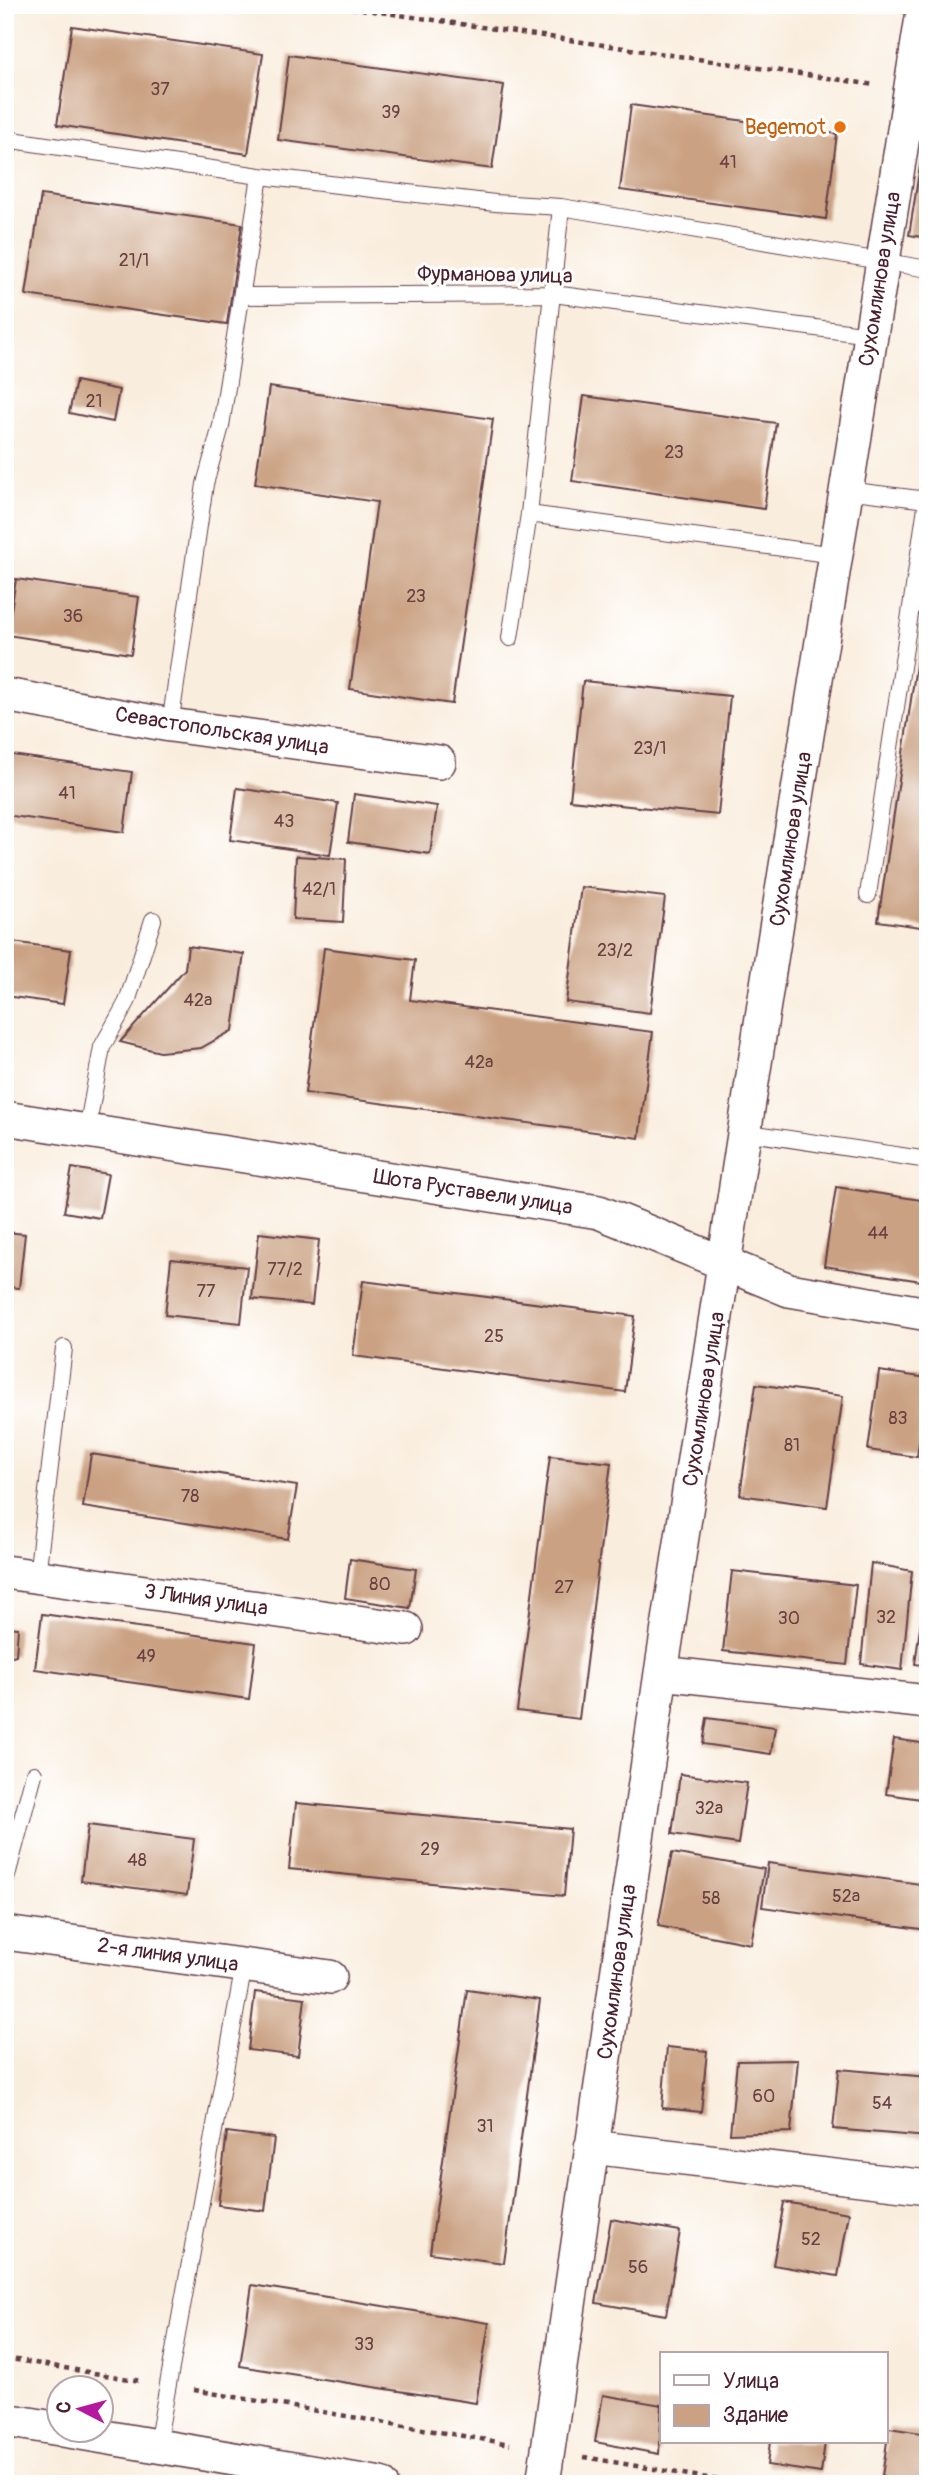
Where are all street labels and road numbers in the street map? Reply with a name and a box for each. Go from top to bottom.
street label: Сухомлинова улица [853,190,907,368]
street label: Фурманова улица [417,260,573,290]
street label: Севастопольская улица [113,701,331,761]
street label: Сухомлинова улица [764,750,818,928]
street label: Шота Руставели улица [372,1163,574,1221]
street label: Сухомлинова улица [677,1310,731,1488]
street label: 3 Линия улица [142,1578,270,1622]
street label: Сухомлинова улица [591,1883,643,2061]
street label: 2-я линия улица [96,1932,240,1978]

